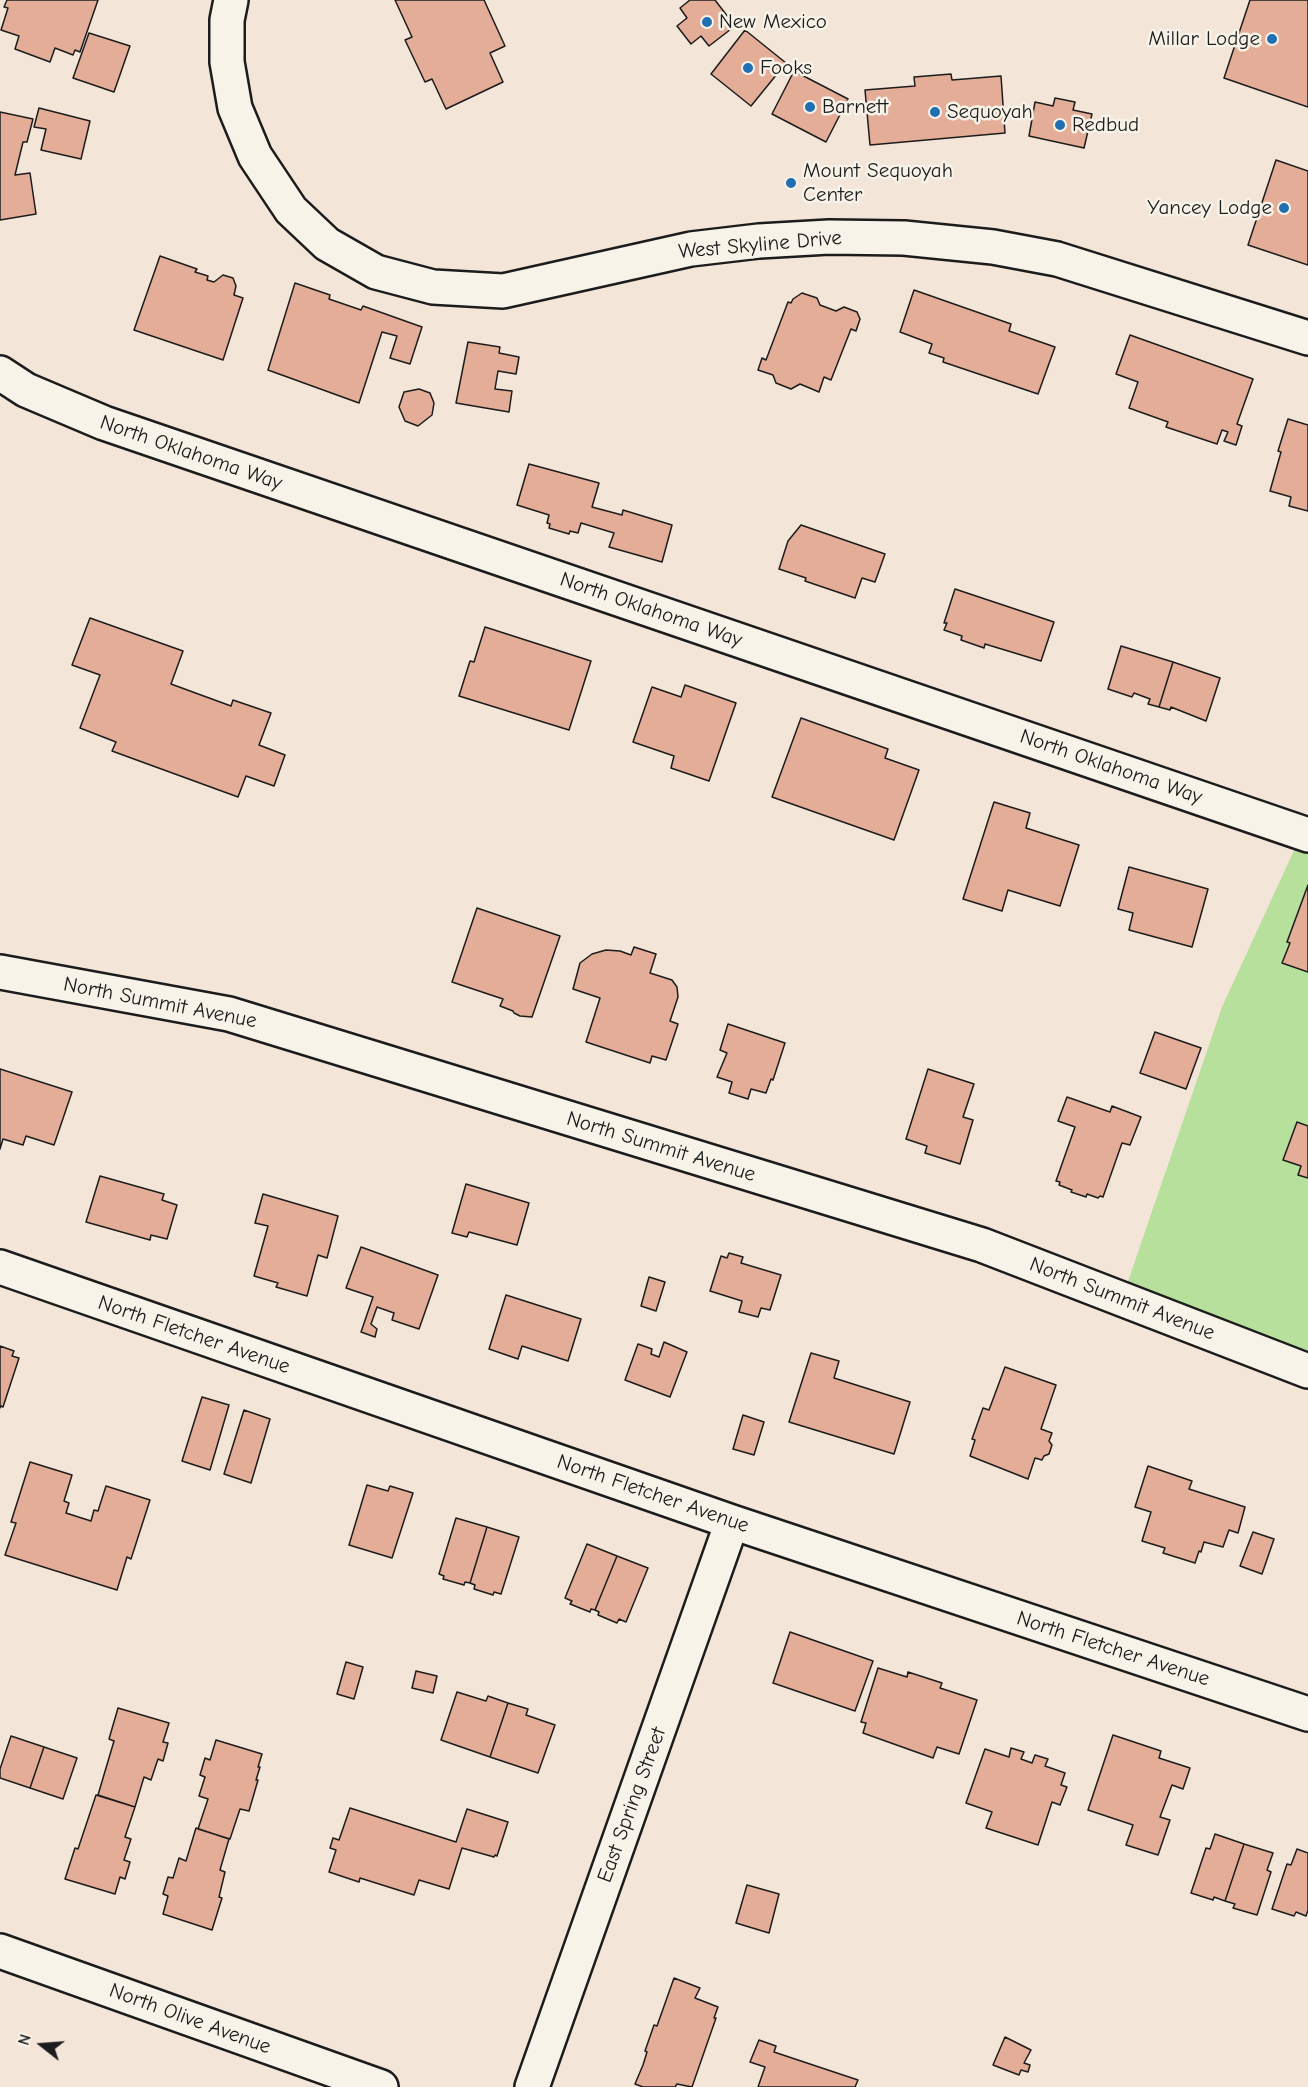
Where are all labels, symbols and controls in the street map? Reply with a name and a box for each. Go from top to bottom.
place label: New Mexico [719,9,827,35]
marker: New Mexico [700,15,714,29]
place label: Millar Lodge [1148,26,1260,52]
marker: Millar Lodge [1265,32,1279,46]
place label: Fooks [760,55,812,81]
marker: Fooks [741,61,755,75]
place label: Barnett [822,94,888,120]
place label: Sequoyah [947,99,1033,125]
marker: Barnett [803,100,817,114]
marker: Sequoyah [928,105,942,119]
place label: Redbud [1072,112,1139,138]
marker: Redbud [1053,118,1067,132]
place label: Mount Sequoyah Center [803,158,953,208]
marker: Mount Sequoyah Center [784,176,798,190]
place label: Yancey Lodge [1147,195,1272,221]
marker: Yancey Lodge [1277,201,1291,215]
street label: West Skyline Drive [677,225,843,265]
street label: North Oklahoma Way [96,410,286,496]
street label: North Oklahoma Way [556,567,746,653]
street label: North Oklahoma Way [1016,724,1206,810]
street label: North Summit Avenue [61,972,259,1034]
street label: North Summit Avenue [563,1106,759,1188]
street label: North Summit Avenue [1026,1252,1218,1346]
street label: North Fletcher Avenue [95,1290,293,1380]
street label: North Fletcher Avenue [554,1449,752,1539]
street label: North Fletcher Avenue [1013,1606,1213,1692]
street label: East Spring Street [592,1724,672,1886]
street label: North Olive Avenue [106,1978,274,2060]
north arrow [12,2015,72,2075]
text: N [15,2032,35,2047]

